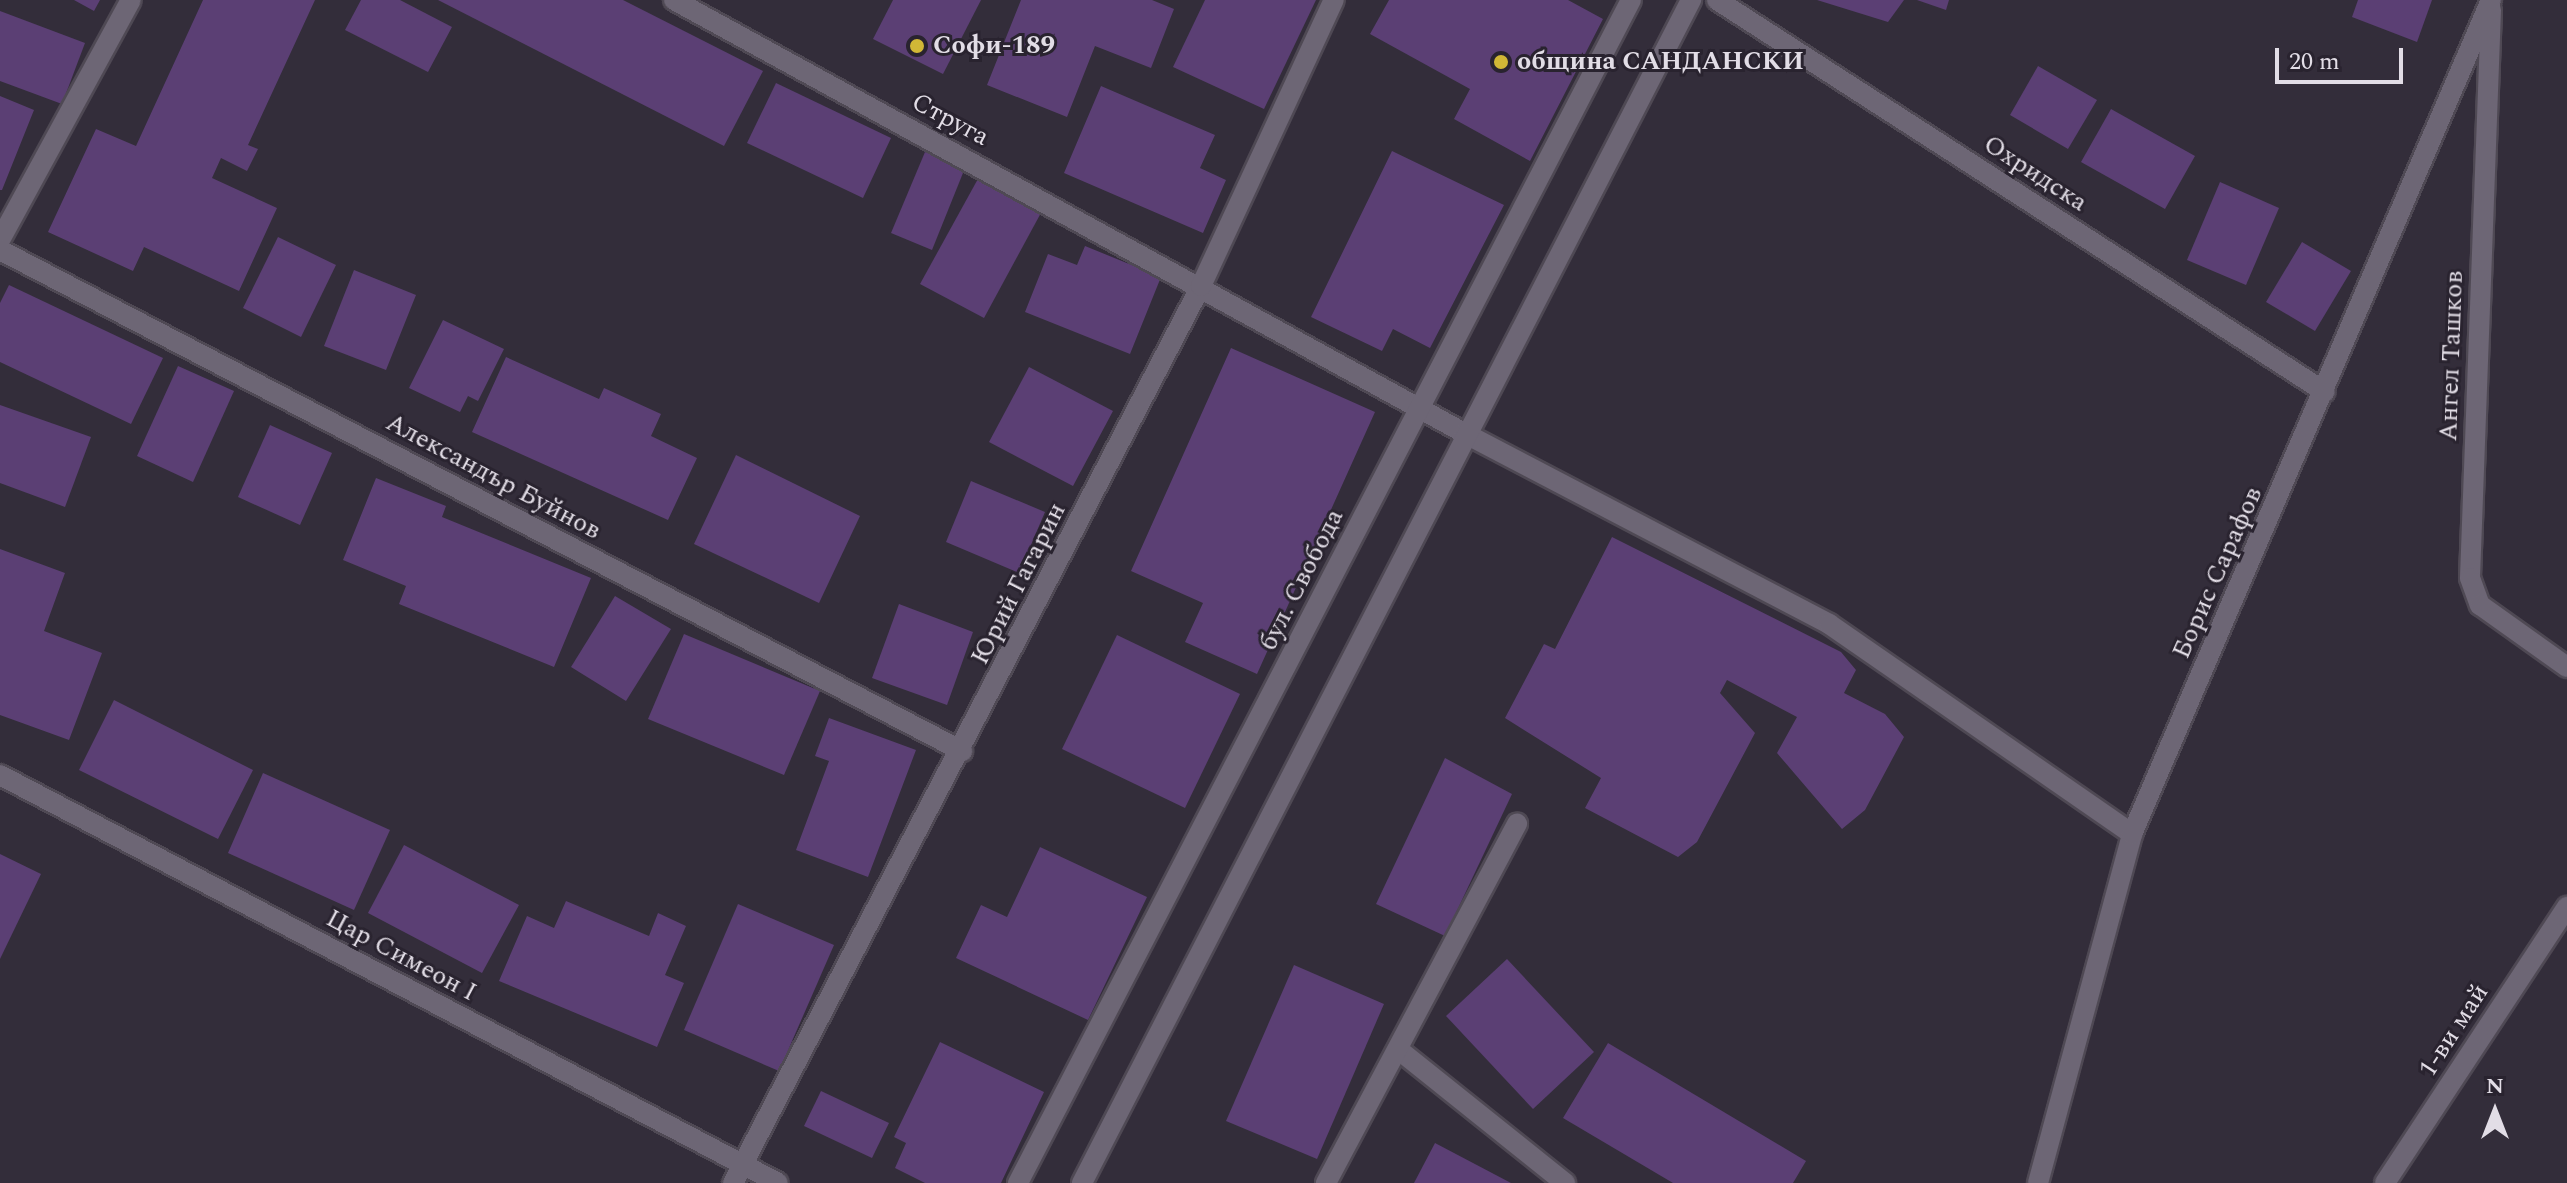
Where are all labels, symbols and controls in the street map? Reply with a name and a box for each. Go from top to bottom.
place label: Софи-189 [933,30,1055,62]
scale bar [2279,32,2407,82]
marker: Софи-189 [908,37,926,55]
text: 20 m [2289,44,2340,80]
place label: община САНДАНСКИ [1517,46,1804,78]
marker: община САНДАНСКИ [1492,53,1510,71]
street label: Струга [906,87,994,153]
street label: Охридска [1977,129,2093,219]
street label: Ангел Ташков [2433,270,2471,442]
street label: Александър Буйнов [380,407,606,547]
street label: Борис Сарафов [2166,482,2270,664]
street label: Юрий Гагарин [965,498,1073,670]
street label: бул. Свобода [1253,504,1351,656]
street label: Цар Симеон I [320,903,482,1009]
street label: 1-ви май [2412,979,2496,1083]
text: N [2486,1070,2504,1103]
north arrow [2455,1071,2535,1151]

